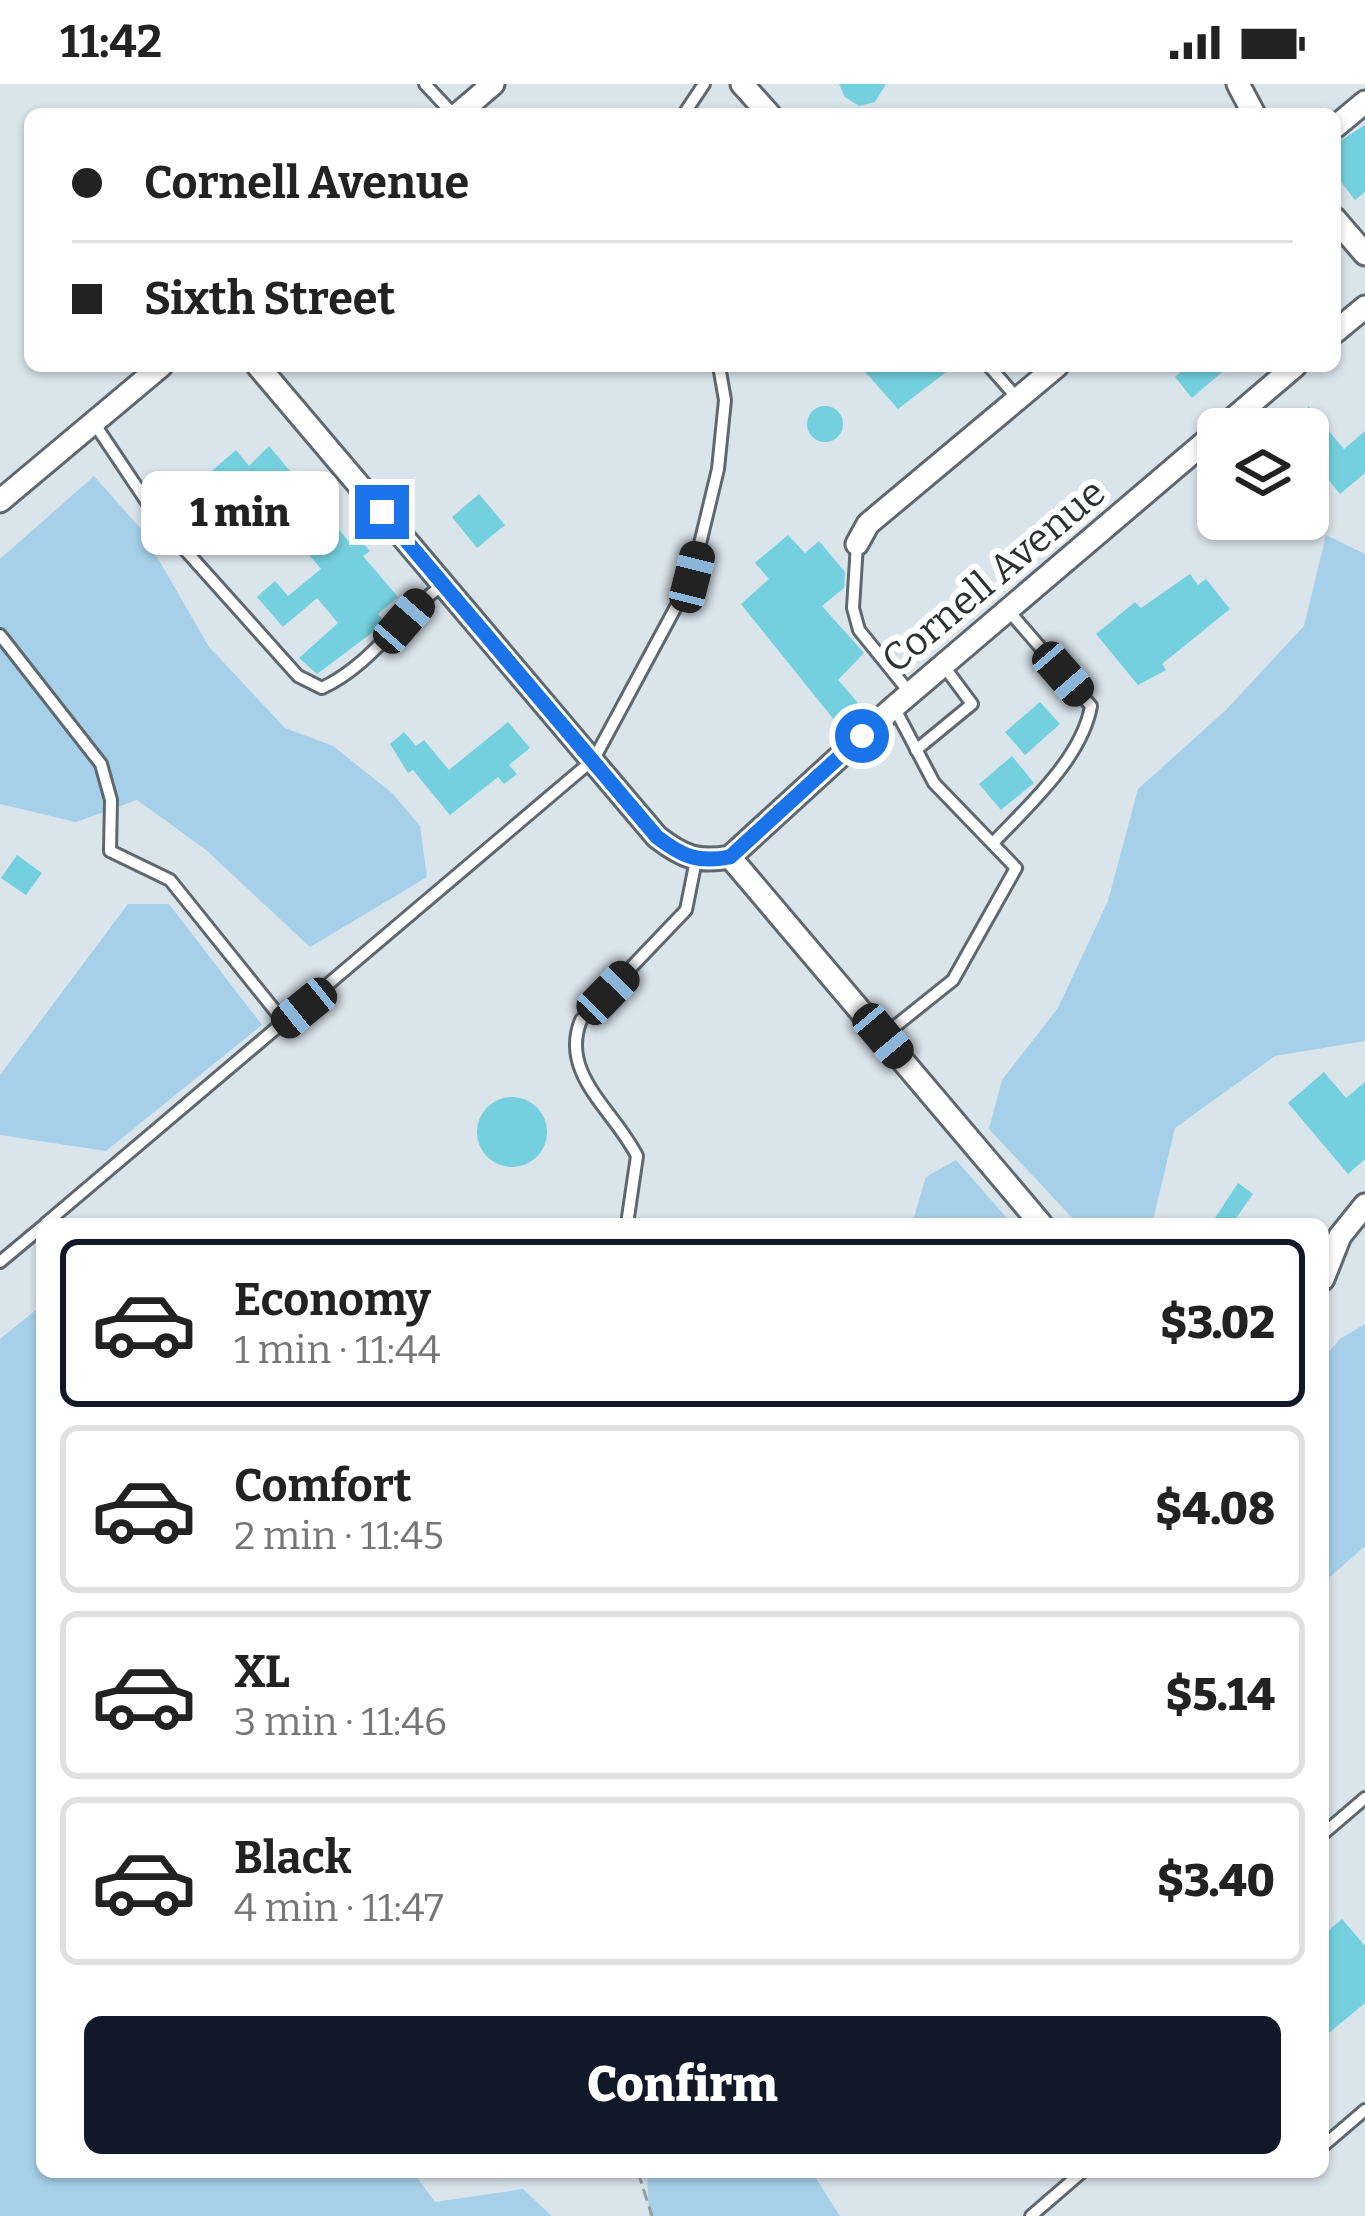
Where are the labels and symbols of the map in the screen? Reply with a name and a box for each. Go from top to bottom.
street label: Cornell Avenue [873,469,1114,682]
callout: 1 min [142,470,340,554]
route end [355,485,409,539]
car [666,538,718,616]
car [367,582,441,660]
car [1026,635,1100,713]
route start [835,709,889,763]
car [570,955,646,1031]
car [265,971,343,1045]
car [846,997,920,1075]

